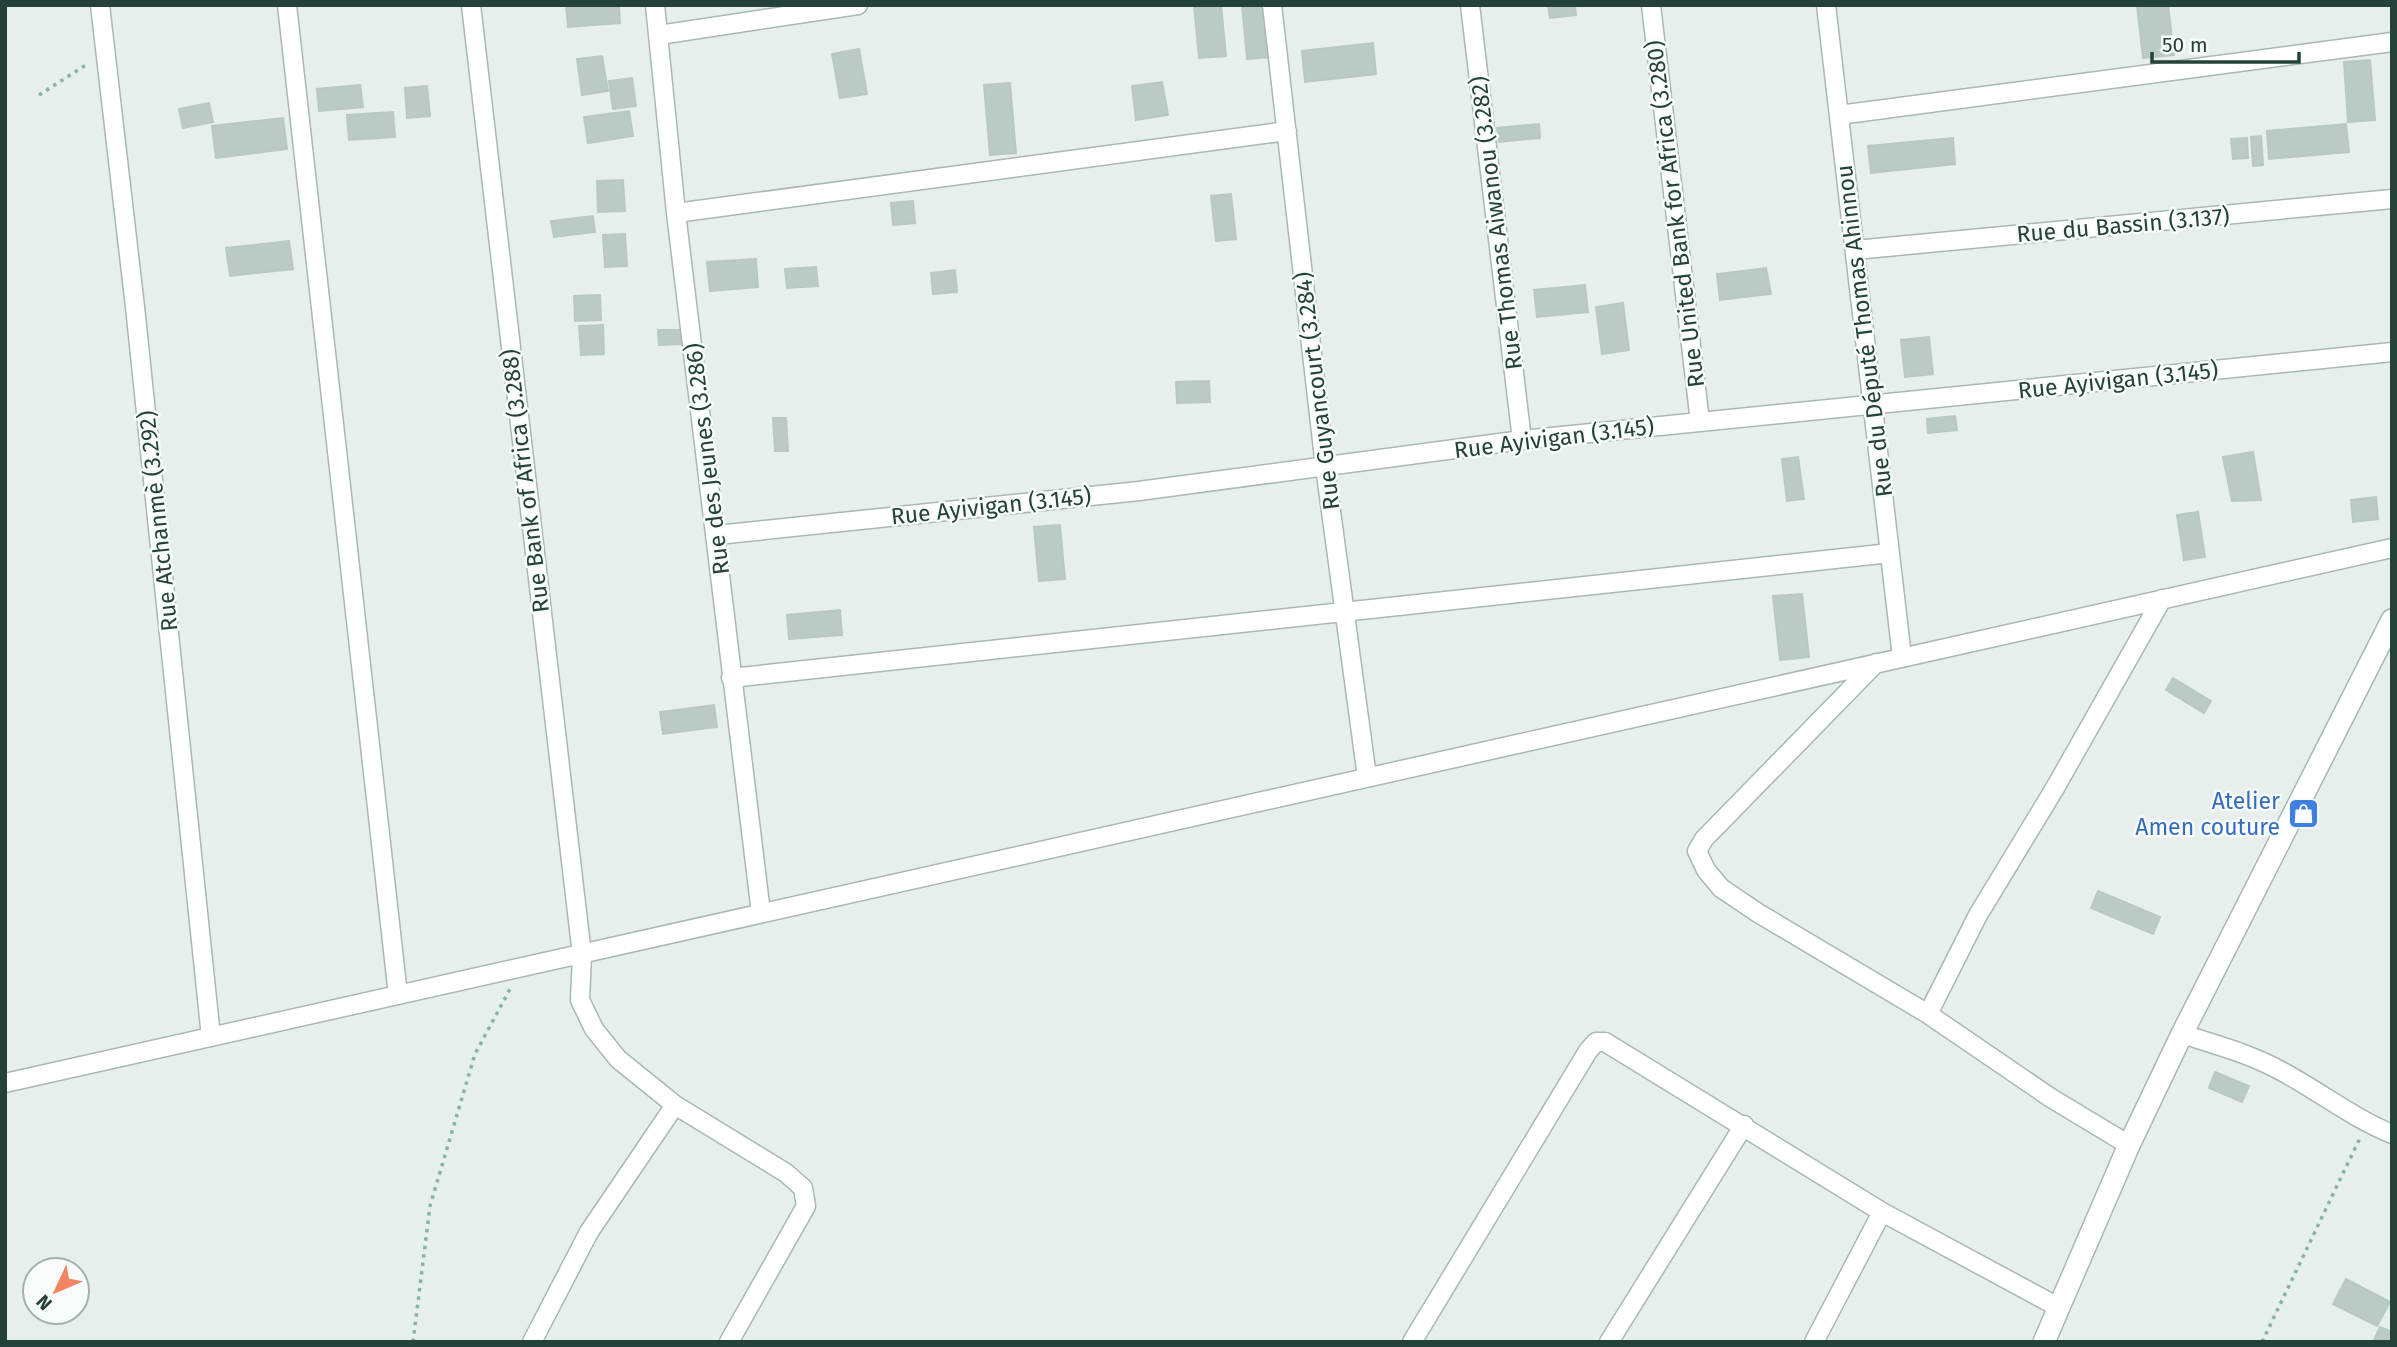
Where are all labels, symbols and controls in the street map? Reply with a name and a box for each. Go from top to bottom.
scale bar [2152,21,2299,65]
text: 50 m [2162,32,2208,58]
street label: Rue United Bank for Africa (3.280) [1640,39,1710,389]
street label: Rue Thomas Aiwanou (3.282) [1464,75,1528,371]
street label: Rue du Député Thomas Ahinnou [1830,163,1898,499]
street label: Rue du Bassin (3.137) [2015,202,2231,248]
street label: Rue Guyancourt (3.284) [1289,270,1345,512]
street label: Rue des Jeunes (3.286) [679,342,735,576]
street label: Rue Bank of Africa (3.288) [495,348,555,614]
street label: Rue Ayivigan (3.145) [2016,356,2220,404]
street label: Rue Atchanmè (3.292) [132,409,184,633]
street label: Rue Ayivigan (3.145) [1452,412,1656,464]
street label: Rue Ayivigan (3.145) [889,482,1093,530]
place label: Atelier Amen couture [2135,787,2280,841]
shop icon: Atelier Amen couture [2286,797,2320,831]
north arrow [21,1256,91,1326]
text: N [31,1290,57,1315]

